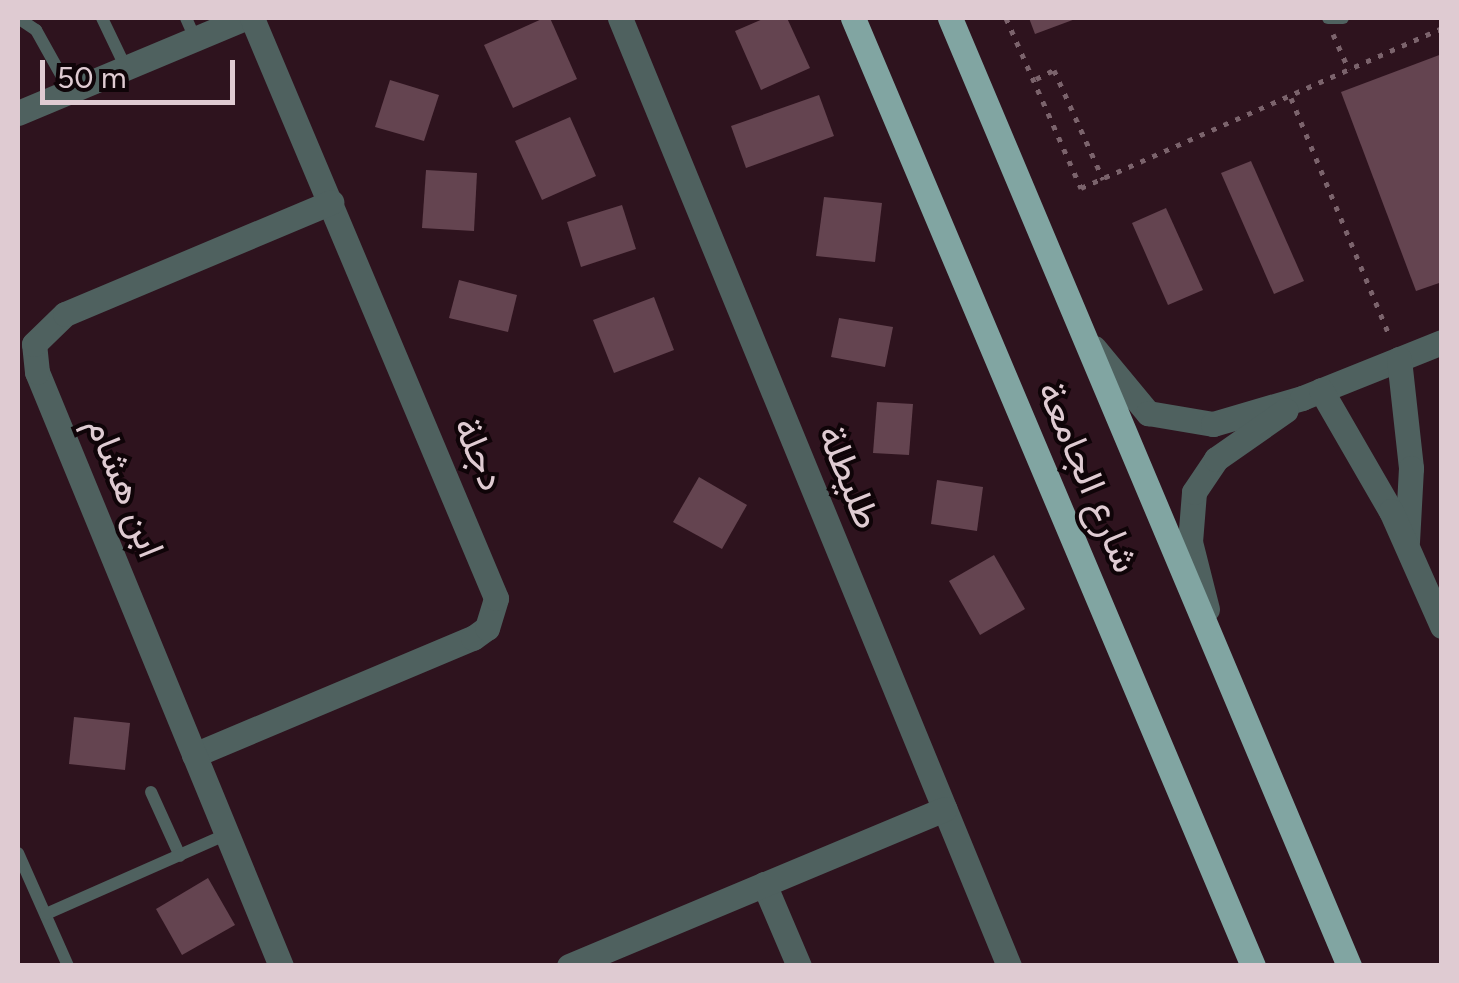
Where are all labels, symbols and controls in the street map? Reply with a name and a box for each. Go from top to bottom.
scale bar [45,40,240,102]
text: 50 m [57,59,126,96]
street label: شارع الجامعة [1027,375,1149,579]
street label: ابن هشام [76,410,174,564]
street label: دجلة [443,410,515,498]
street label: طليطلة [808,418,890,536]

